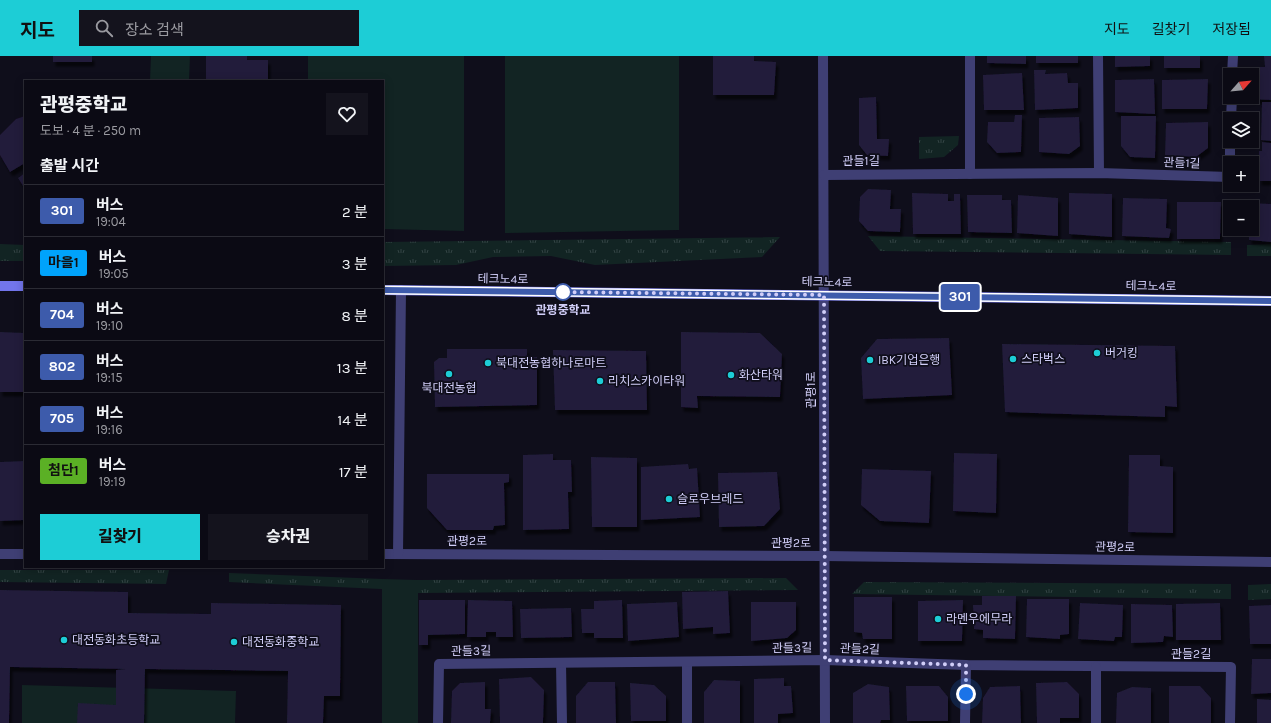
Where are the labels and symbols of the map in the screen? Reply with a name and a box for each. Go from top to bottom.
north arrow [1223,68,1259,104]
street label: 관들1길 [842,154,880,168]
street label: 관들1길 [1163,155,1201,171]
street label: 테크노4로 [477,272,529,286]
street label: 테크노4로 [801,275,853,289]
street label: 테크노4로 [1125,279,1177,293]
marker: 관평중학교 [554,283,572,301]
line badge: 301 [937,284,983,310]
place label: 관평중학교 [535,303,591,317]
place label: 버거킹 [1105,346,1138,360]
marker: 버거킹 [1092,348,1102,358]
place label: 스타벅스 [1021,352,1065,366]
place label: IBK기업은행 [878,353,940,367]
marker: 스타벅스 [1008,354,1018,364]
marker: IBK기업은행 [865,355,875,365]
place label: 북대전농협하나로마트 [496,356,606,370]
marker: 북대전농협하나로마트 [483,358,493,368]
place label: 화산타워 [739,368,783,382]
marker: 북대전농협 [444,369,454,379]
marker: 화산타워 [726,370,736,380]
street label: 관평1로 [804,371,818,409]
place label: 리치스카이타워 [608,374,685,388]
marker: 리치스카이타워 [595,376,605,386]
place label: 북대전농협 [421,381,477,395]
place label: 슬로우브레드 [677,492,743,506]
marker: 슬로우브레드 [664,494,674,504]
street label: 관평2로 [447,534,487,548]
street label: 관평2로 [771,536,811,550]
street label: 관평2로 [1095,540,1135,554]
place label: 라멘우에무라 [946,612,1012,626]
marker: 라멘우에무라 [933,614,943,624]
place label: 대전동화초등학교 [72,633,160,647]
marker: 대전동화초등학교 [59,635,69,645]
place label: 대전동화중학교 [242,635,319,649]
marker: 대전동화중학교 [229,637,239,647]
street label: 관들3길 [772,641,812,655]
street label: 관들2길 [840,641,880,657]
street label: 관들3길 [451,644,491,658]
street label: 관들2길 [1171,647,1211,661]
your location [956,684,976,704]

